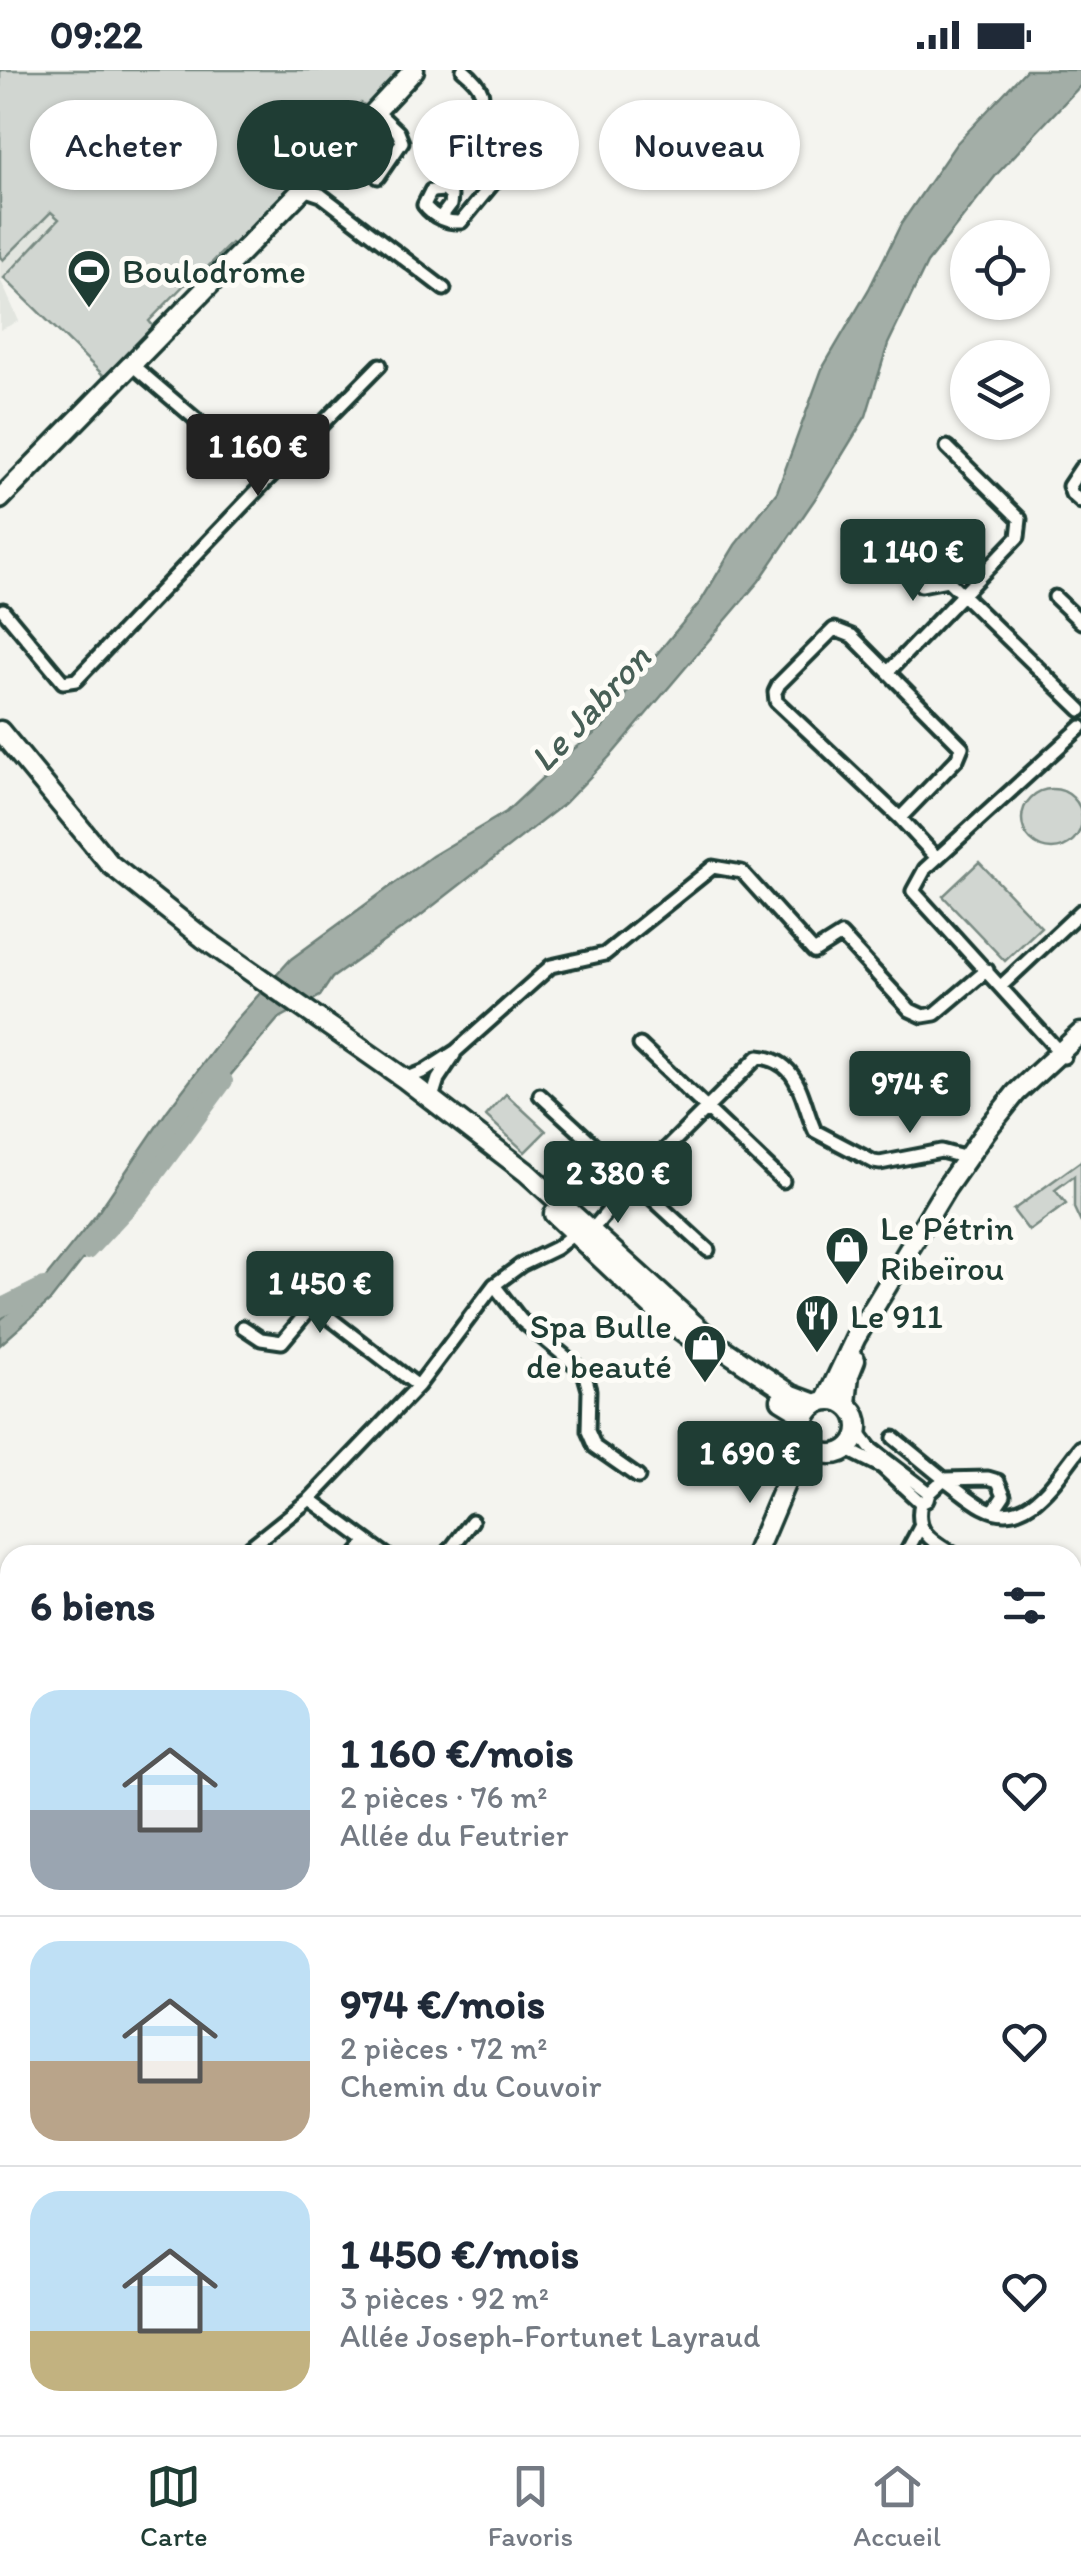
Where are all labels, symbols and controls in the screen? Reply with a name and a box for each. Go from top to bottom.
text: 09:22 [50,12,143,58]
chip: Acheter [30,100,217,190]
chip: Louer [237,100,393,190]
chip: Filtres [413,100,579,190]
chip: Nouveau [599,100,800,190]
map controls [950,220,1050,440]
button: locate [950,220,1050,320]
sports icon: Boulodrome [66,248,112,309]
place label: Boulodrome [122,250,306,292]
button: layers [950,340,1050,440]
pin: 1 160 € [166,414,350,499]
text: 1 160 € [208,427,308,465]
pin: 1 140 € [821,519,1005,604]
text: 1 140 € [862,532,964,570]
water label: Le Jabron [520,635,661,781]
pin: 974 € [840,1051,980,1136]
text: 974 € [871,1064,949,1102]
pin: 2 380 € [526,1141,710,1226]
text: 2 380 € [566,1154,670,1192]
place label: Le Pétrin Ribeïrou [880,1207,1014,1289]
shop icon: Le Pétrin Ribeïrou [824,1225,870,1286]
pin: 1 450 € [228,1251,412,1336]
text: 1 450 € [268,1264,372,1302]
restaurant icon: Le 911 [794,1293,840,1354]
place label: Le 911 [850,1295,943,1337]
place label: Spa Bulle de beauté [526,1305,672,1387]
shop icon: Spa Bulle de beauté [682,1323,728,1384]
pin: 1 690 € [658,1421,842,1506]
text: 1 690 € [700,1434,800,1472]
icon: filters [997,1578,1052,1633]
text: 6 biens [30,1580,156,1631]
text: 1 160 €/mois [340,1727,574,1778]
icon: home [110,1730,230,1850]
icon: heart [997,1763,1052,1818]
text: 2 pièces · 76 m² [340,1778,548,1816]
text: Allée du Feutrier [340,1816,568,1854]
text: 974 €/mois [340,1978,545,2029]
icon: home [110,1981,230,2101]
icon: heart [997,2014,1052,2069]
text: 2 pièces · 72 m² [340,2029,547,2067]
text: Chemin du Couvoir [340,2067,601,2105]
text: 1 450 €/mois [340,2228,579,2279]
icon: home [110,2231,230,2351]
icon: heart [997,2264,1052,2319]
text: 3 pièces · 92 m² [340,2279,549,2317]
text: Allée Joseph-Fortunet Layraud [340,2317,760,2355]
tab: Carte [140,2459,208,2553]
tab: Favoris [488,2459,573,2553]
tab: Accueil [853,2459,941,2553]

